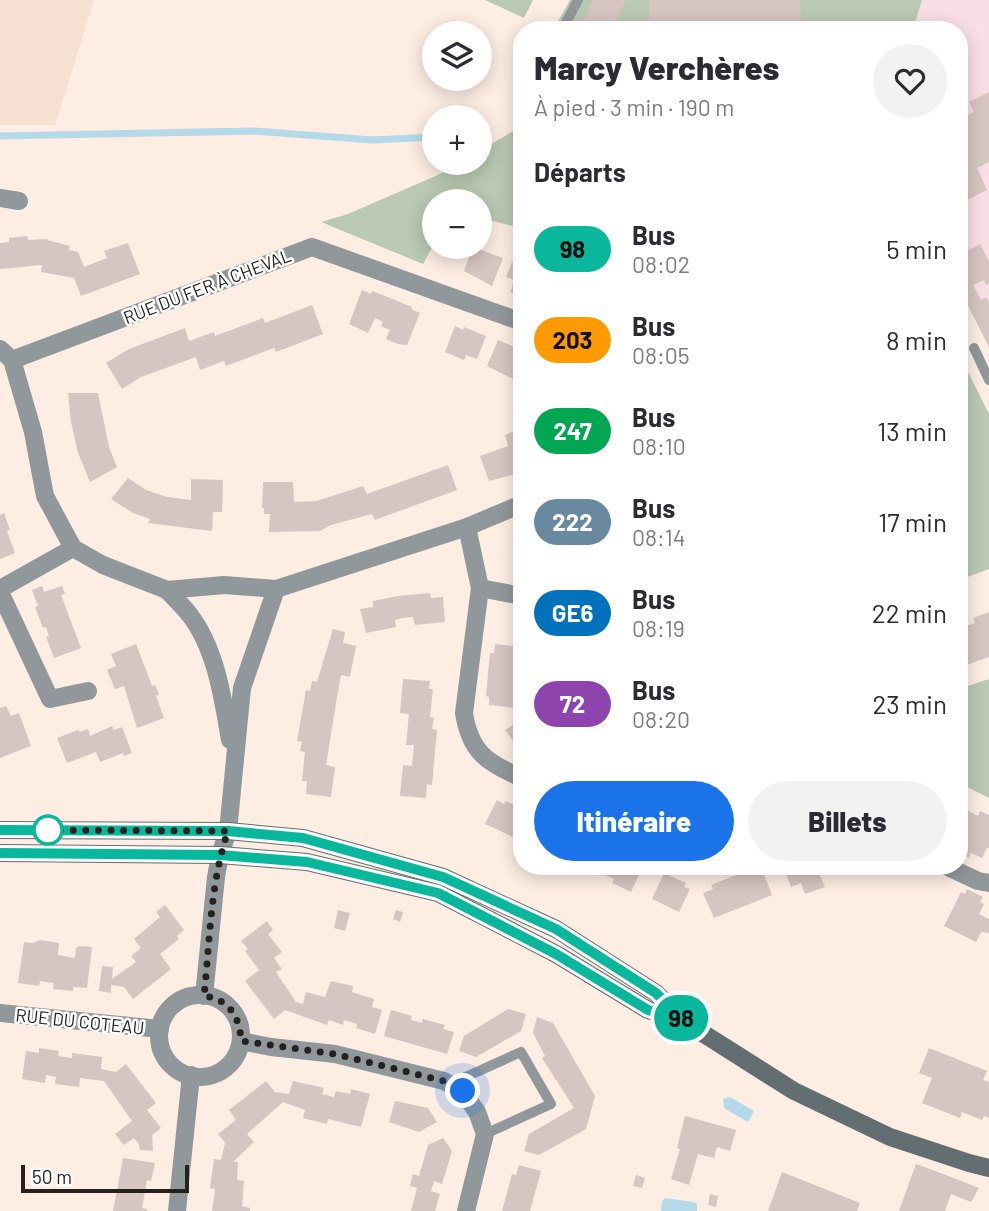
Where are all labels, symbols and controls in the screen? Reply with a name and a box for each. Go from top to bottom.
map controls [422,21,492,259]
button: layers [422,21,492,91]
button: heart [873,44,947,118]
text: Marcy Verchères [534,47,779,87]
text: À pied · 3 min · 190 m [534,93,734,121]
button: + [422,105,492,175]
text: Départs [534,156,626,187]
button: − [422,189,492,259]
text: Bus [632,219,675,250]
text: 5 min [886,233,947,264]
text: 98 [560,234,585,263]
street label: RUE DU FER À CHEVAL [120,244,294,328]
text: 08:02 [632,250,690,278]
text: Bus [632,310,675,341]
text: 8 min [886,324,947,355]
text: 203 [552,325,593,354]
text: 08:05 [632,341,690,369]
text: Bus [632,401,675,432]
text: 13 min [877,415,947,446]
text: 247 [553,416,592,445]
text: 08:10 [632,432,686,460]
text: Bus [632,492,675,523]
text: 17 min [878,506,947,537]
text: 222 [552,507,593,536]
text: 08:14 [632,523,686,551]
text: Bus [632,583,675,614]
text: 22 min [872,597,947,628]
text: GE6 [552,598,593,627]
text: 08:19 [632,614,685,642]
text: Bus [632,674,675,705]
text: 23 min [872,688,947,719]
text: 72 [560,689,585,718]
text: 08:20 [632,705,690,733]
button: Itinéraire [534,781,734,861]
button: Billets [748,781,947,861]
unlabelled marker [33,815,63,845]
line badge: 98 [650,995,712,1041]
street label: RUE DU COTEAU [15,1003,145,1039]
text: 98 [668,1003,694,1032]
your location [445,1073,480,1108]
scale bar [21,1162,189,1194]
text: 50 m [32,1165,72,1188]

